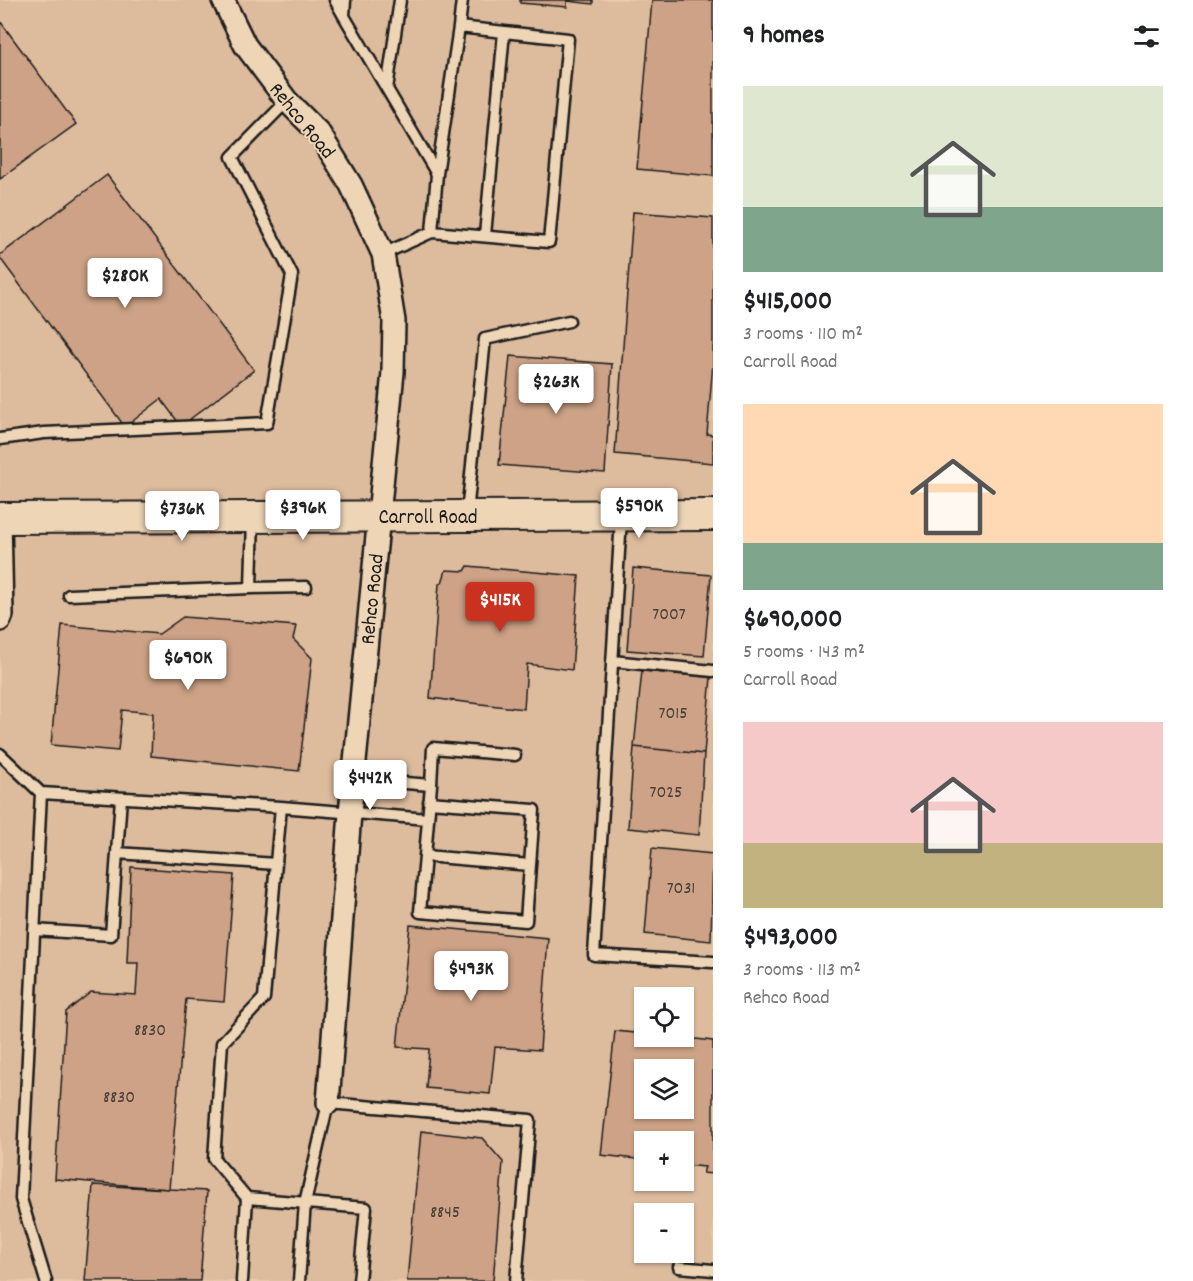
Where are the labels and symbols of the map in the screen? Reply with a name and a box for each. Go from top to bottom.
street label: Rehco Road [260,77,341,167]
pin: $280K [83,258,167,309]
pin: $263K [514,364,598,415]
pin: $590K [597,488,681,539]
pin: $396K [261,490,345,541]
pin: $736K [140,491,224,542]
street label: Carroll Road [378,504,478,534]
street label: Rehco Road [354,553,394,646]
pin: $415K [458,582,542,633]
house number: 7007 [652,603,686,628]
pin: $690K [146,640,230,691]
house number: 7015 [659,702,687,727]
pin: $442K [328,760,412,811]
house number: 7025 [650,781,682,806]
house number: 7031 [667,877,695,902]
pin: $493K [429,951,513,1002]
house number: 8830 [134,1019,166,1044]
house number: 8830 [103,1086,135,1111]
house number: 8845 [430,1201,460,1226]

